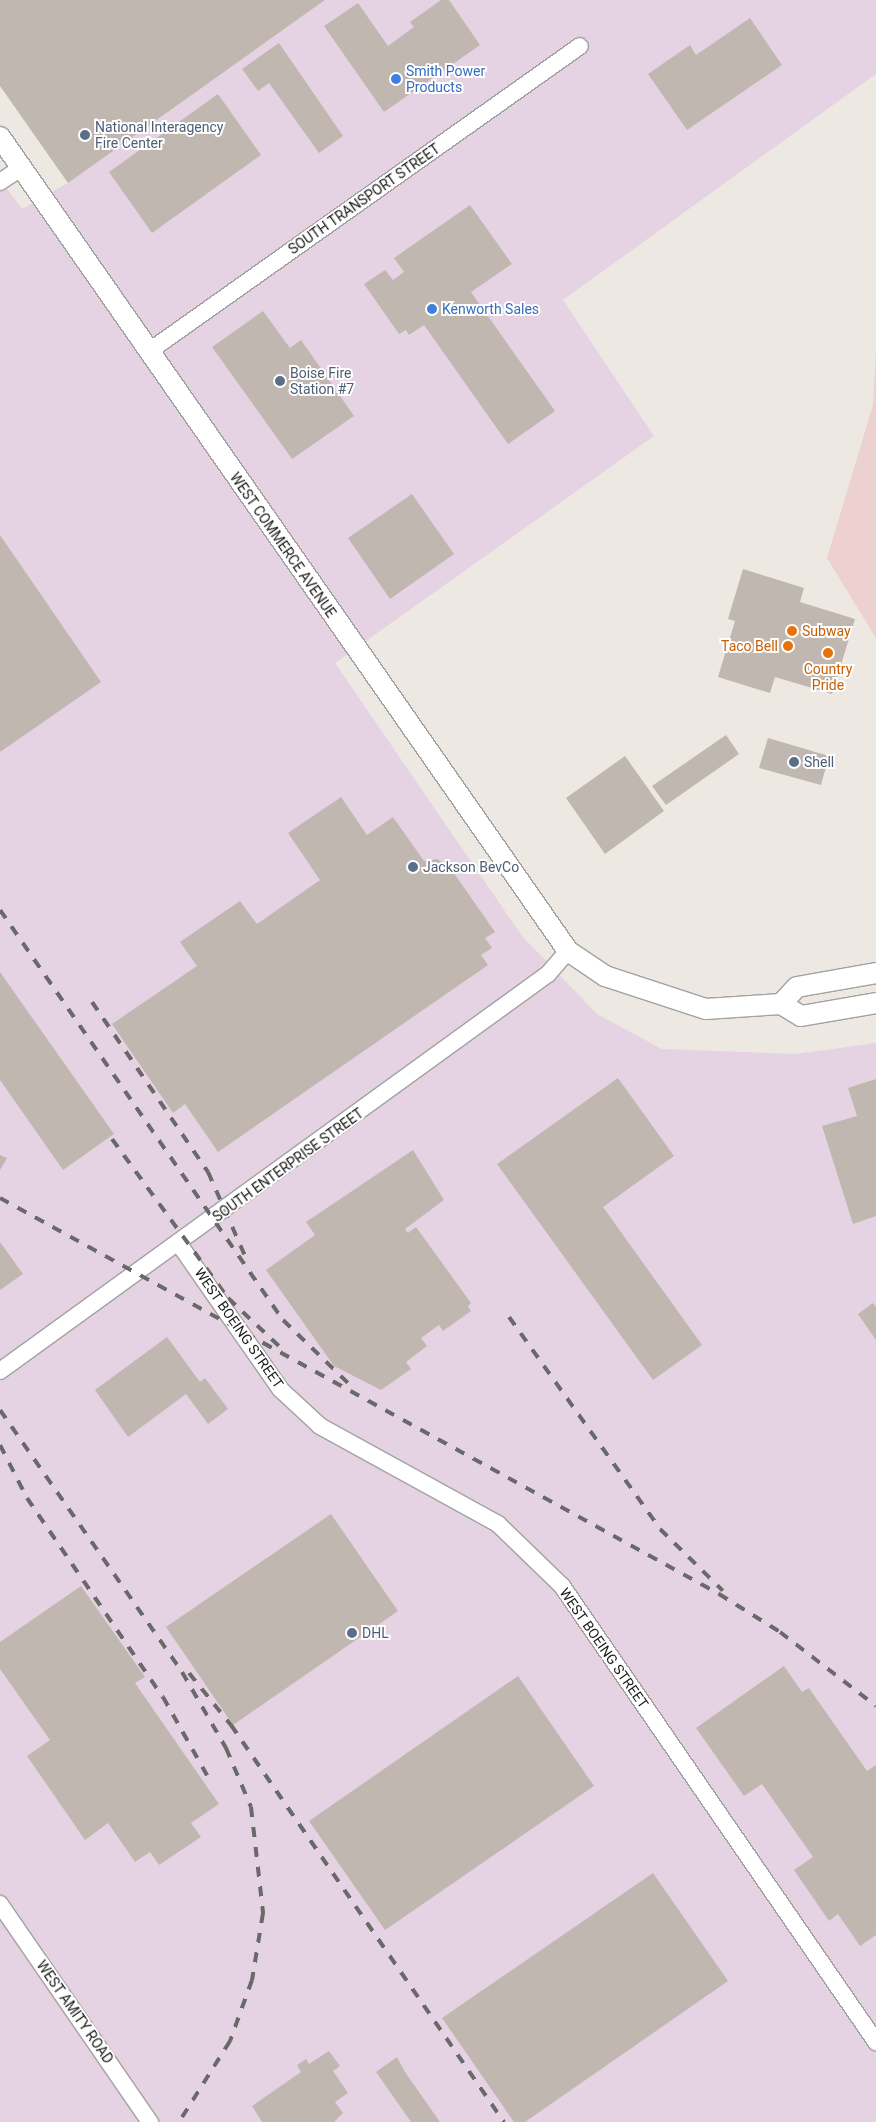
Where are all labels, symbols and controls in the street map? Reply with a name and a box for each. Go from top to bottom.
place label: Smith Power Products [406,63,485,95]
marker: Smith Power Products [390,73,402,85]
place label: National Interagency Fire Center [95,119,223,152]
marker: National Interagency Fire Center [79,129,91,141]
street label: SOUTH TRANSPORT STREET [285,140,443,258]
place label: Kenworth Sales [442,301,539,317]
marker: Kenworth Sales [426,303,438,315]
place label: Boise Fire Station #7 [290,365,354,398]
marker: Boise Fire Station #7 [274,375,286,387]
street label: WEST COMMERCE AVENUE [226,469,340,621]
place label: Subway [802,623,851,639]
marker: Subway [786,625,798,637]
place label: Taco Bell [721,638,778,654]
marker: Taco Bell [782,640,794,652]
marker: Country Pride [822,647,834,659]
place label: Country Pride [804,661,852,694]
place label: Shell [804,754,834,770]
marker: Shell [788,756,800,768]
place label: Jackson BevCo [423,859,519,875]
marker: Jackson BevCo [407,861,419,873]
street label: SOUTH ENTERPRISE STREET [209,1105,367,1225]
street label: WEST BOEING STREET [191,1264,287,1392]
street label: WEST BOEING STREET [556,1584,652,1712]
place label: DHL [362,1625,389,1641]
marker: DHL [346,1627,358,1639]
street label: WEST AMITY ROAD [33,1957,117,2067]

